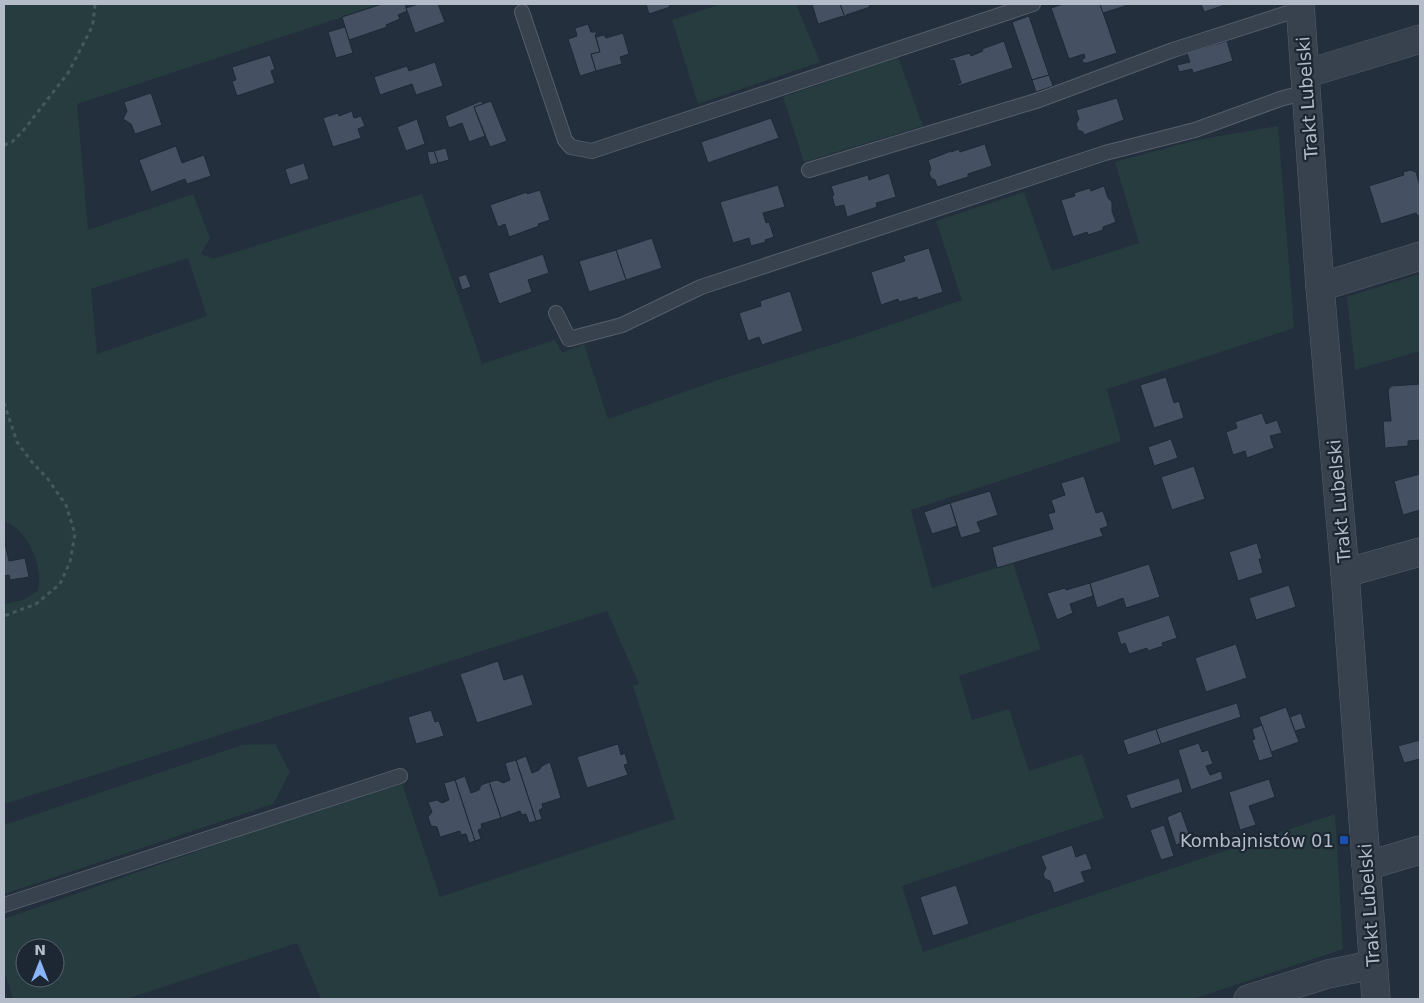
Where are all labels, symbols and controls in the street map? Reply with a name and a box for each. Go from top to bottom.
street label: Trakt Lubelski [1292,36,1322,161]
street label: Trakt Lubelski [1323,439,1355,564]
place label: Kombajnistów 01 [1180,830,1334,851]
marker: Kombajnistów 01 [1338,834,1350,846]
street label: Trakt Lubelski [1354,843,1384,968]
north arrow [15,938,65,988]
text: N [34,942,46,958]

